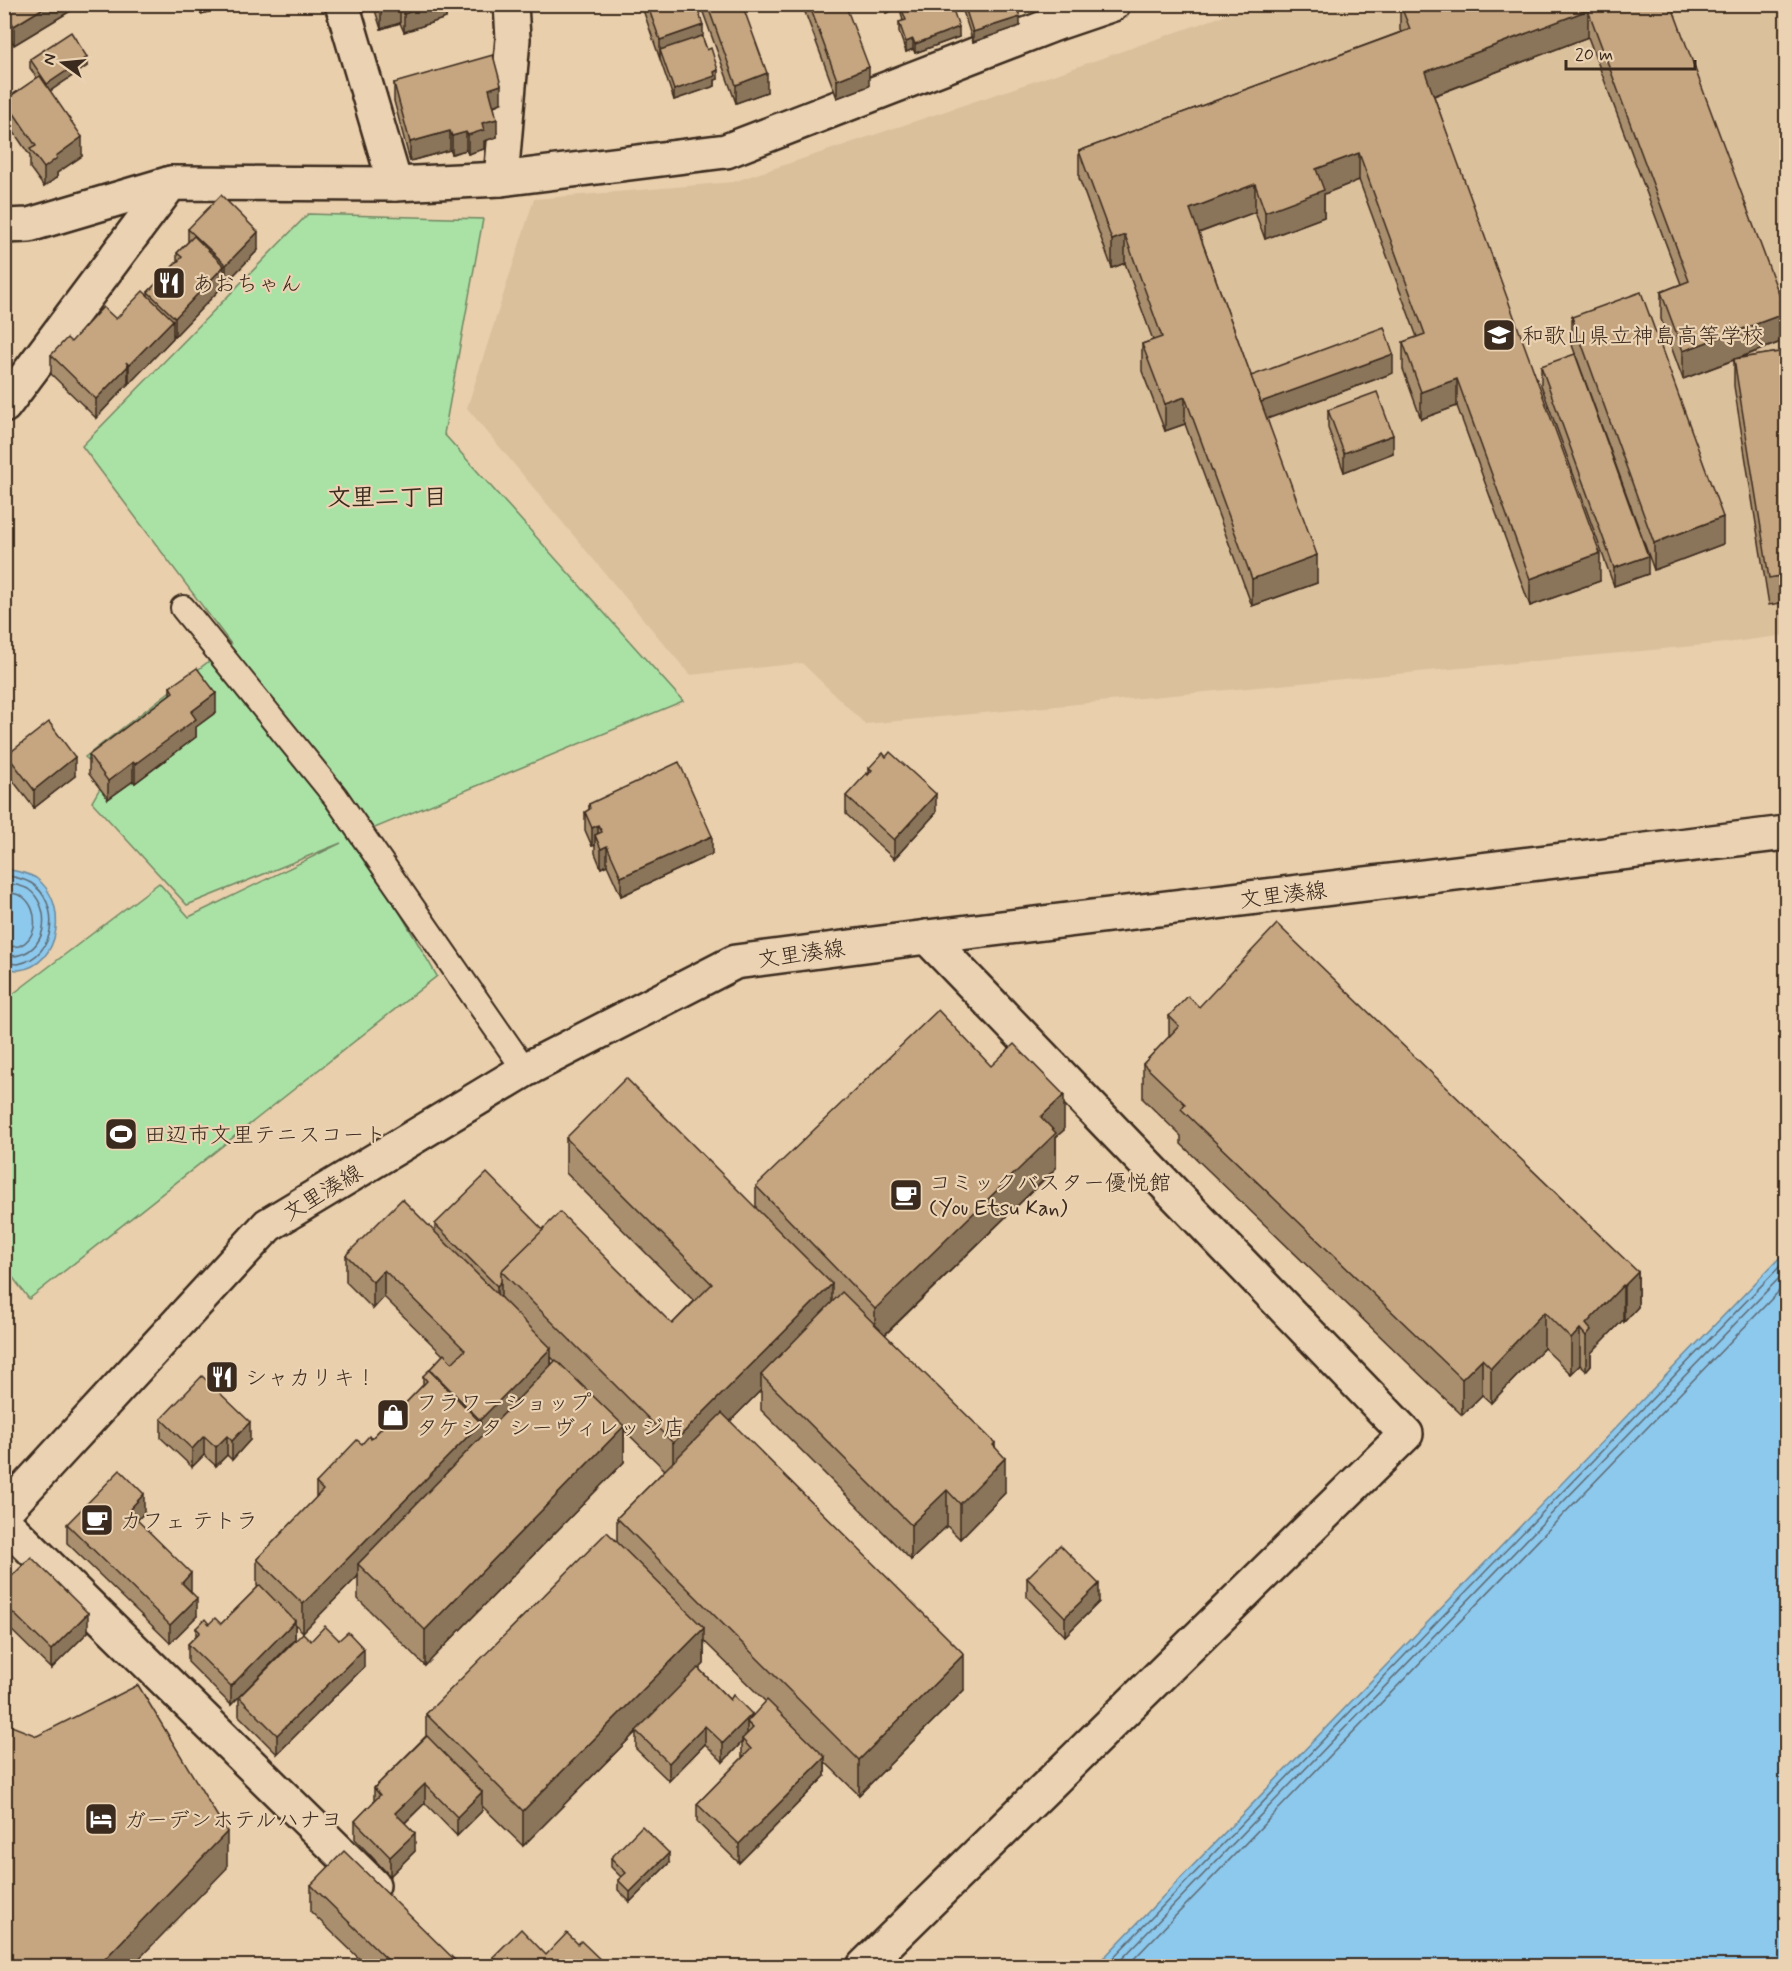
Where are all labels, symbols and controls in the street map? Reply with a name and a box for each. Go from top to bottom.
north arrow [33,33,93,93]
scale bar [1566,33,1695,71]
text: 20 m [1575,43,1613,67]
text: N [38,52,61,67]
restaurant icon: あおちゃん [151,265,187,301]
place label: あおちゃん [192,271,302,299]
school or university icon: 和歌山県立神島高等学校 [1481,317,1517,353]
place label: 和歌山県立神島高等学校 [1522,323,1764,351]
district label: 文里二丁目 [327,483,447,514]
street label: 文里湊線 [1238,877,1329,915]
street label: 文里湊線 [756,935,847,975]
sports icon: 田辺市文里テニスコート [103,1116,139,1152]
place label: 田辺市文里テニスコート [144,1122,386,1150]
street label: 文里湊線 [278,1159,368,1228]
place label: コミックバスター優悦館 (You Etsu Kan) [929,1170,1171,1223]
cafe icon: コミックバスター優悦館 (You Etsu Kan) [888,1177,924,1213]
restaurant icon: シャカリキ！ [204,1359,240,1395]
place label: シャカリキ！ [245,1365,377,1393]
place label: フラワーショップ タケシタ シーヴィレッジ店 [416,1390,685,1443]
shop icon: フラワーショップ タケシタ シーヴィレッジ店 [375,1397,411,1433]
cafe icon: カフェ テトラ [79,1502,115,1538]
place label: カフェ テトラ [120,1508,258,1536]
hotel icon: ガーデンホテルハナヨ [83,1801,119,1837]
place label: ガーデンホテルハナヨ [124,1807,343,1835]

